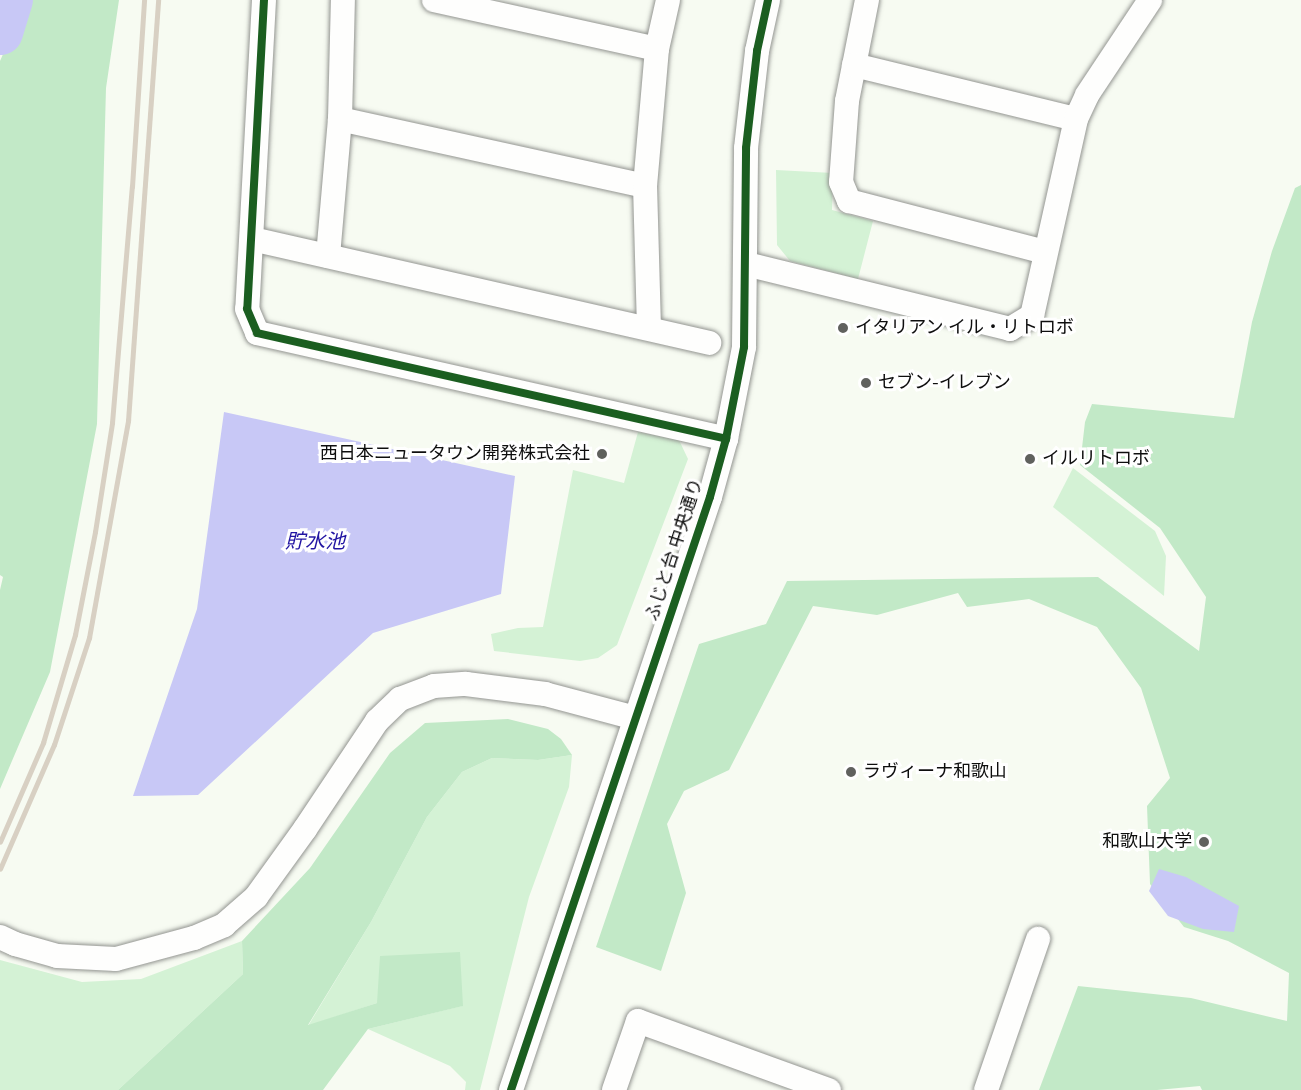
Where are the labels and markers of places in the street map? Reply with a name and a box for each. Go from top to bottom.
place label: イタリアン イル・リトロボ [855,317,1075,339]
marker: イタリアン イル・リトロボ [836,321,850,335]
place label: セブン-イレブン [878,372,1011,394]
marker: セブン-イレブン [859,376,873,390]
place label: 西日本ニュータウン開発株式会社 [320,443,590,465]
marker: 西日本ニュータウン開発株式会社 [595,447,609,461]
place label: イルリトロボ [1042,448,1150,470]
marker: イルリトロボ [1023,452,1037,466]
place label: ラヴィーナ和歌山 [863,761,1007,783]
marker: ラヴィーナ和歌山 [844,765,858,779]
place label: 和歌山大学 [1102,831,1192,853]
marker: 和歌山大学 [1197,835,1211,849]

